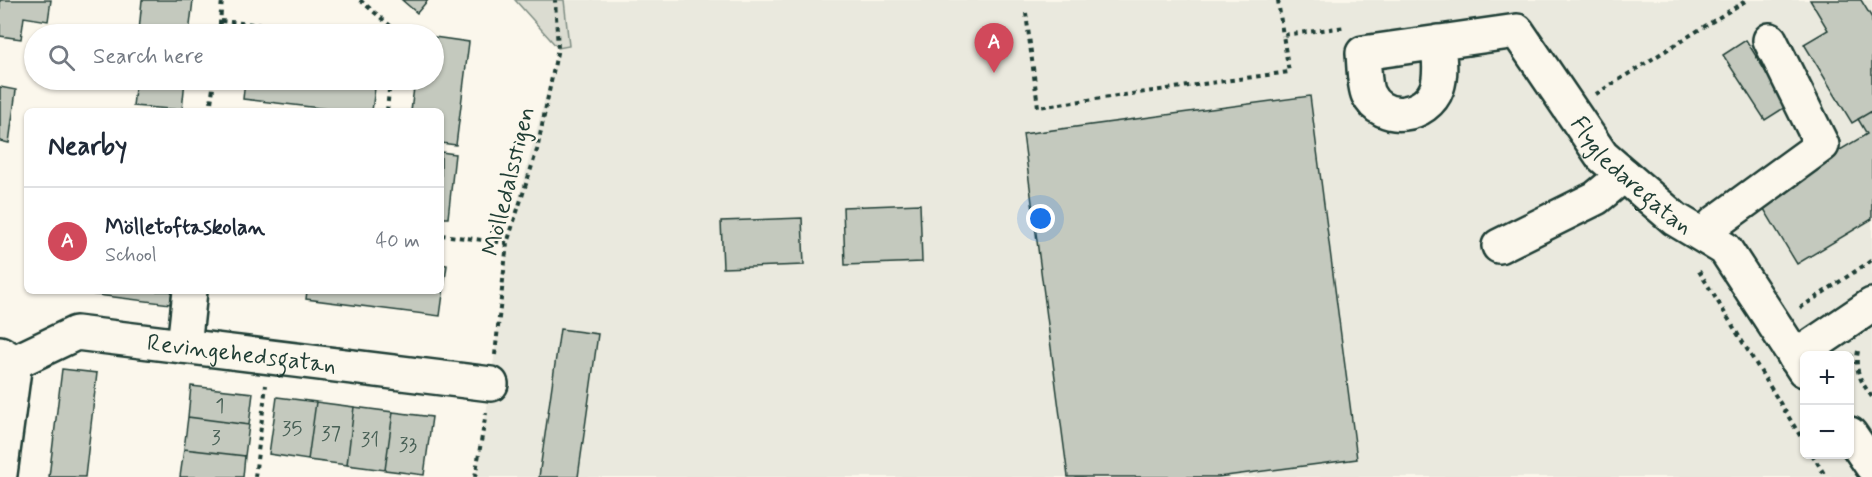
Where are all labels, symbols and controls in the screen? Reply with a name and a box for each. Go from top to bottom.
pin: A [974,23,1014,73]
search box [24,24,444,90]
icon: search [45,41,78,74]
text: Search here [93,43,204,71]
street label: Mölledalsstigen [476,104,543,259]
street label: Flygledaregatan [1562,111,1697,243]
text: Nearby [48,130,127,164]
your location [1026,204,1055,233]
text: Mölletoftaskolan [105,214,265,242]
text: A [61,228,74,255]
text: 40 m [376,228,420,255]
text: School [105,242,157,269]
street label: Revingehedsgatan [145,328,338,382]
map controls [1800,351,1854,459]
button: + [1800,351,1854,405]
house number: 1 [215,392,225,420]
button: − [1800,405,1854,459]
house number: 35 [282,415,302,443]
house number: 37 [321,420,341,448]
house number: 3 [211,424,221,452]
house number: 31 [361,426,379,454]
house number: 33 [399,431,417,459]

